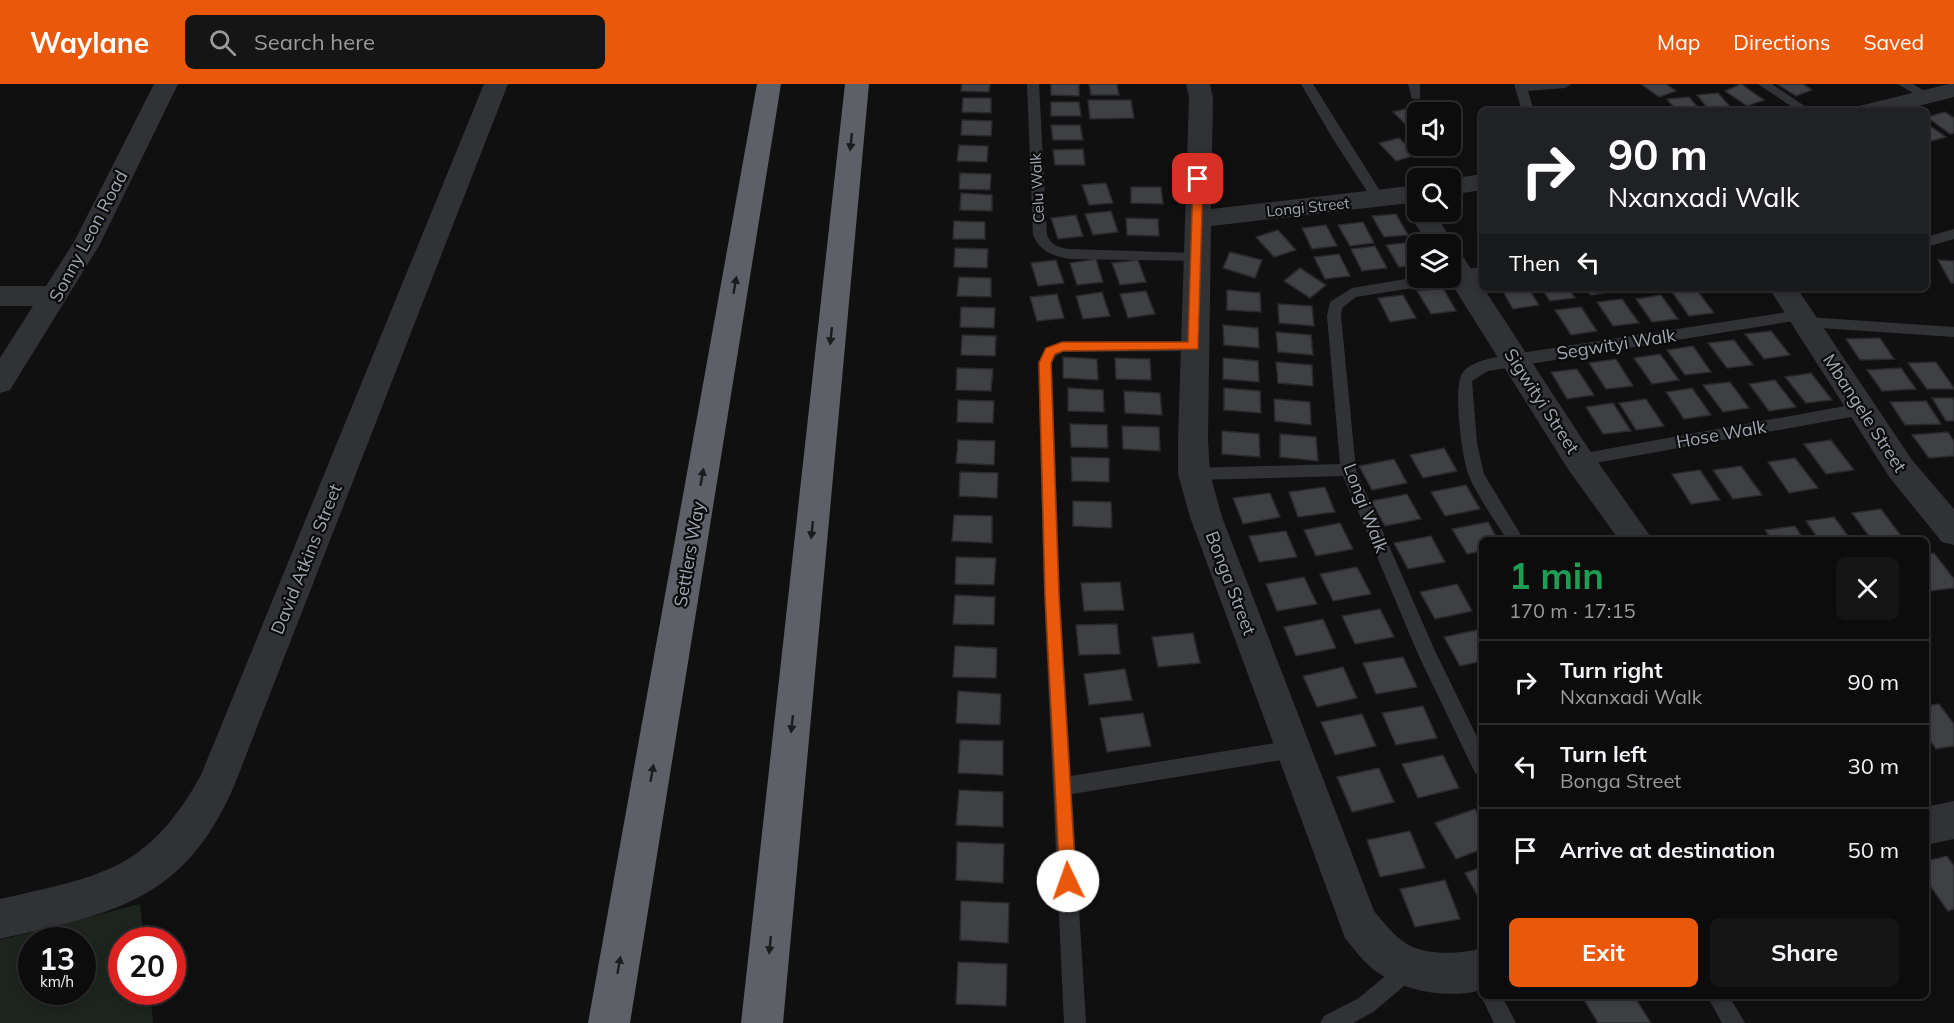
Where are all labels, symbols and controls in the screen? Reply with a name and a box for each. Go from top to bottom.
search box [185,15,605,69]
text: Waylane [30,25,149,60]
icon: search [206,26,239,59]
text: Search here [254,28,375,56]
text: Map [1657,29,1700,55]
text: Directions [1733,29,1830,55]
text: Saved [1863,29,1924,55]
map controls [1407,102,1461,288]
button: sound [1407,102,1461,156]
text: 90 m [1608,128,1708,181]
icon: right [1509,132,1587,210]
one-way arrow [846,133,856,152]
street label: Celu Walk [1026,152,1048,224]
pin [1172,153,1223,204]
icon: arrive [1181,162,1214,195]
street label: Sonny Leon Road [44,166,132,306]
button: search [1407,168,1461,222]
text: Nxanxadi Walk [1608,180,1800,214]
street label: Longi Street [1266,193,1350,221]
button: layers [1407,234,1461,288]
icon: left [1572,246,1605,279]
text: Then [1509,249,1560,277]
one-way arrow [731,275,740,294]
street label: Segwityi Walk [1555,323,1678,365]
one-way arrow [826,327,836,346]
street label: Sigwityi Street [1499,344,1585,458]
street label: Mbangele Street [1818,349,1912,477]
street label: Hose Walk [1674,415,1768,453]
street label: Longi Walk [1338,460,1394,557]
one-way arrow [698,468,707,487]
street label: David Atkins Street [265,480,347,638]
street label: Settlers Way [668,499,710,609]
one-way arrow [807,521,817,540]
street label: Bonga Street [1201,528,1261,638]
text: 1 min [1509,553,1604,598]
button: close [1836,557,1899,620]
text: 170 m · 17:15 [1509,598,1635,623]
text: Turn right [1560,656,1663,684]
icon: right [1509,666,1542,699]
text: 90 m [1848,668,1899,696]
text: Nxanxadi Walk [1560,684,1702,709]
one-way arrow [787,715,797,734]
text: Turn left [1560,740,1647,768]
icon: left [1509,750,1542,783]
text: 30 m [1848,752,1899,780]
one-way arrow [648,763,657,782]
text: Bonga Street [1560,768,1681,793]
icon: arrive [1509,834,1542,867]
text: Arrive at destination [1560,836,1775,864]
text: 50 m [1848,836,1899,864]
position arrow [1036,849,1100,913]
button: Exit [1509,918,1698,987]
button: Share [1710,918,1899,987]
speed limit sign: 20 [108,927,186,1005]
one-way arrow [765,936,775,955]
text: 13 [39,940,75,978]
one-way arrow [615,956,624,975]
text: km/h [40,972,74,991]

